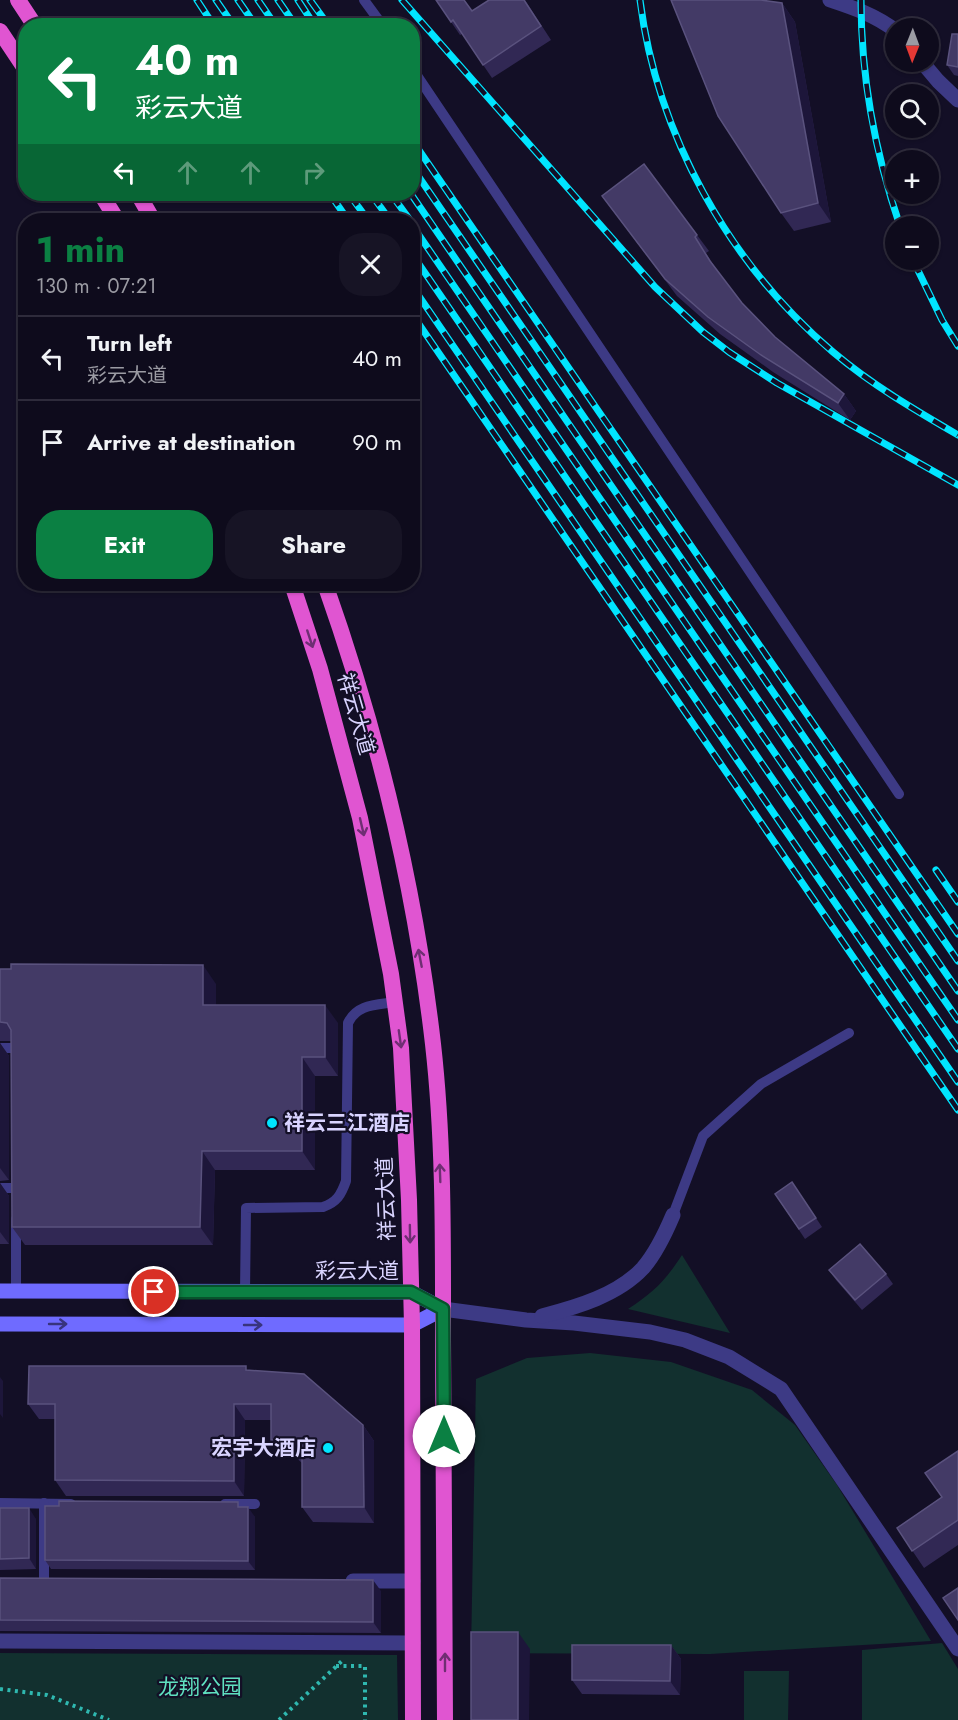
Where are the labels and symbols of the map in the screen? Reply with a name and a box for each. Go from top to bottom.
north arrow [885,18,939,72]
one-way arrow [306,629,317,648]
street label: 祥云大道 [330,669,382,759]
one-way arrow [357,817,369,836]
one-way arrow [414,948,425,968]
one-way arrow [395,1029,406,1049]
place label: 祥云三江酒店 [284,1108,410,1138]
marker: 祥云三江酒店 [265,1116,279,1130]
street label: 祥云大道 [370,1157,402,1241]
one-way arrow [434,1163,446,1183]
one-way arrow [404,1224,416,1244]
street label: 彩云大道 [315,1256,399,1286]
pin [128,1266,179,1317]
one-way arrow [48,1318,68,1330]
one-way arrow [243,1319,263,1331]
position arrow [412,1404,476,1468]
place label: 宏宇大酒店 [211,1433,316,1463]
marker: 宏宇大酒店 [321,1441,335,1455]
one-way arrow [439,1652,451,1672]
park label: 龙翔公园 [158,1672,242,1702]

